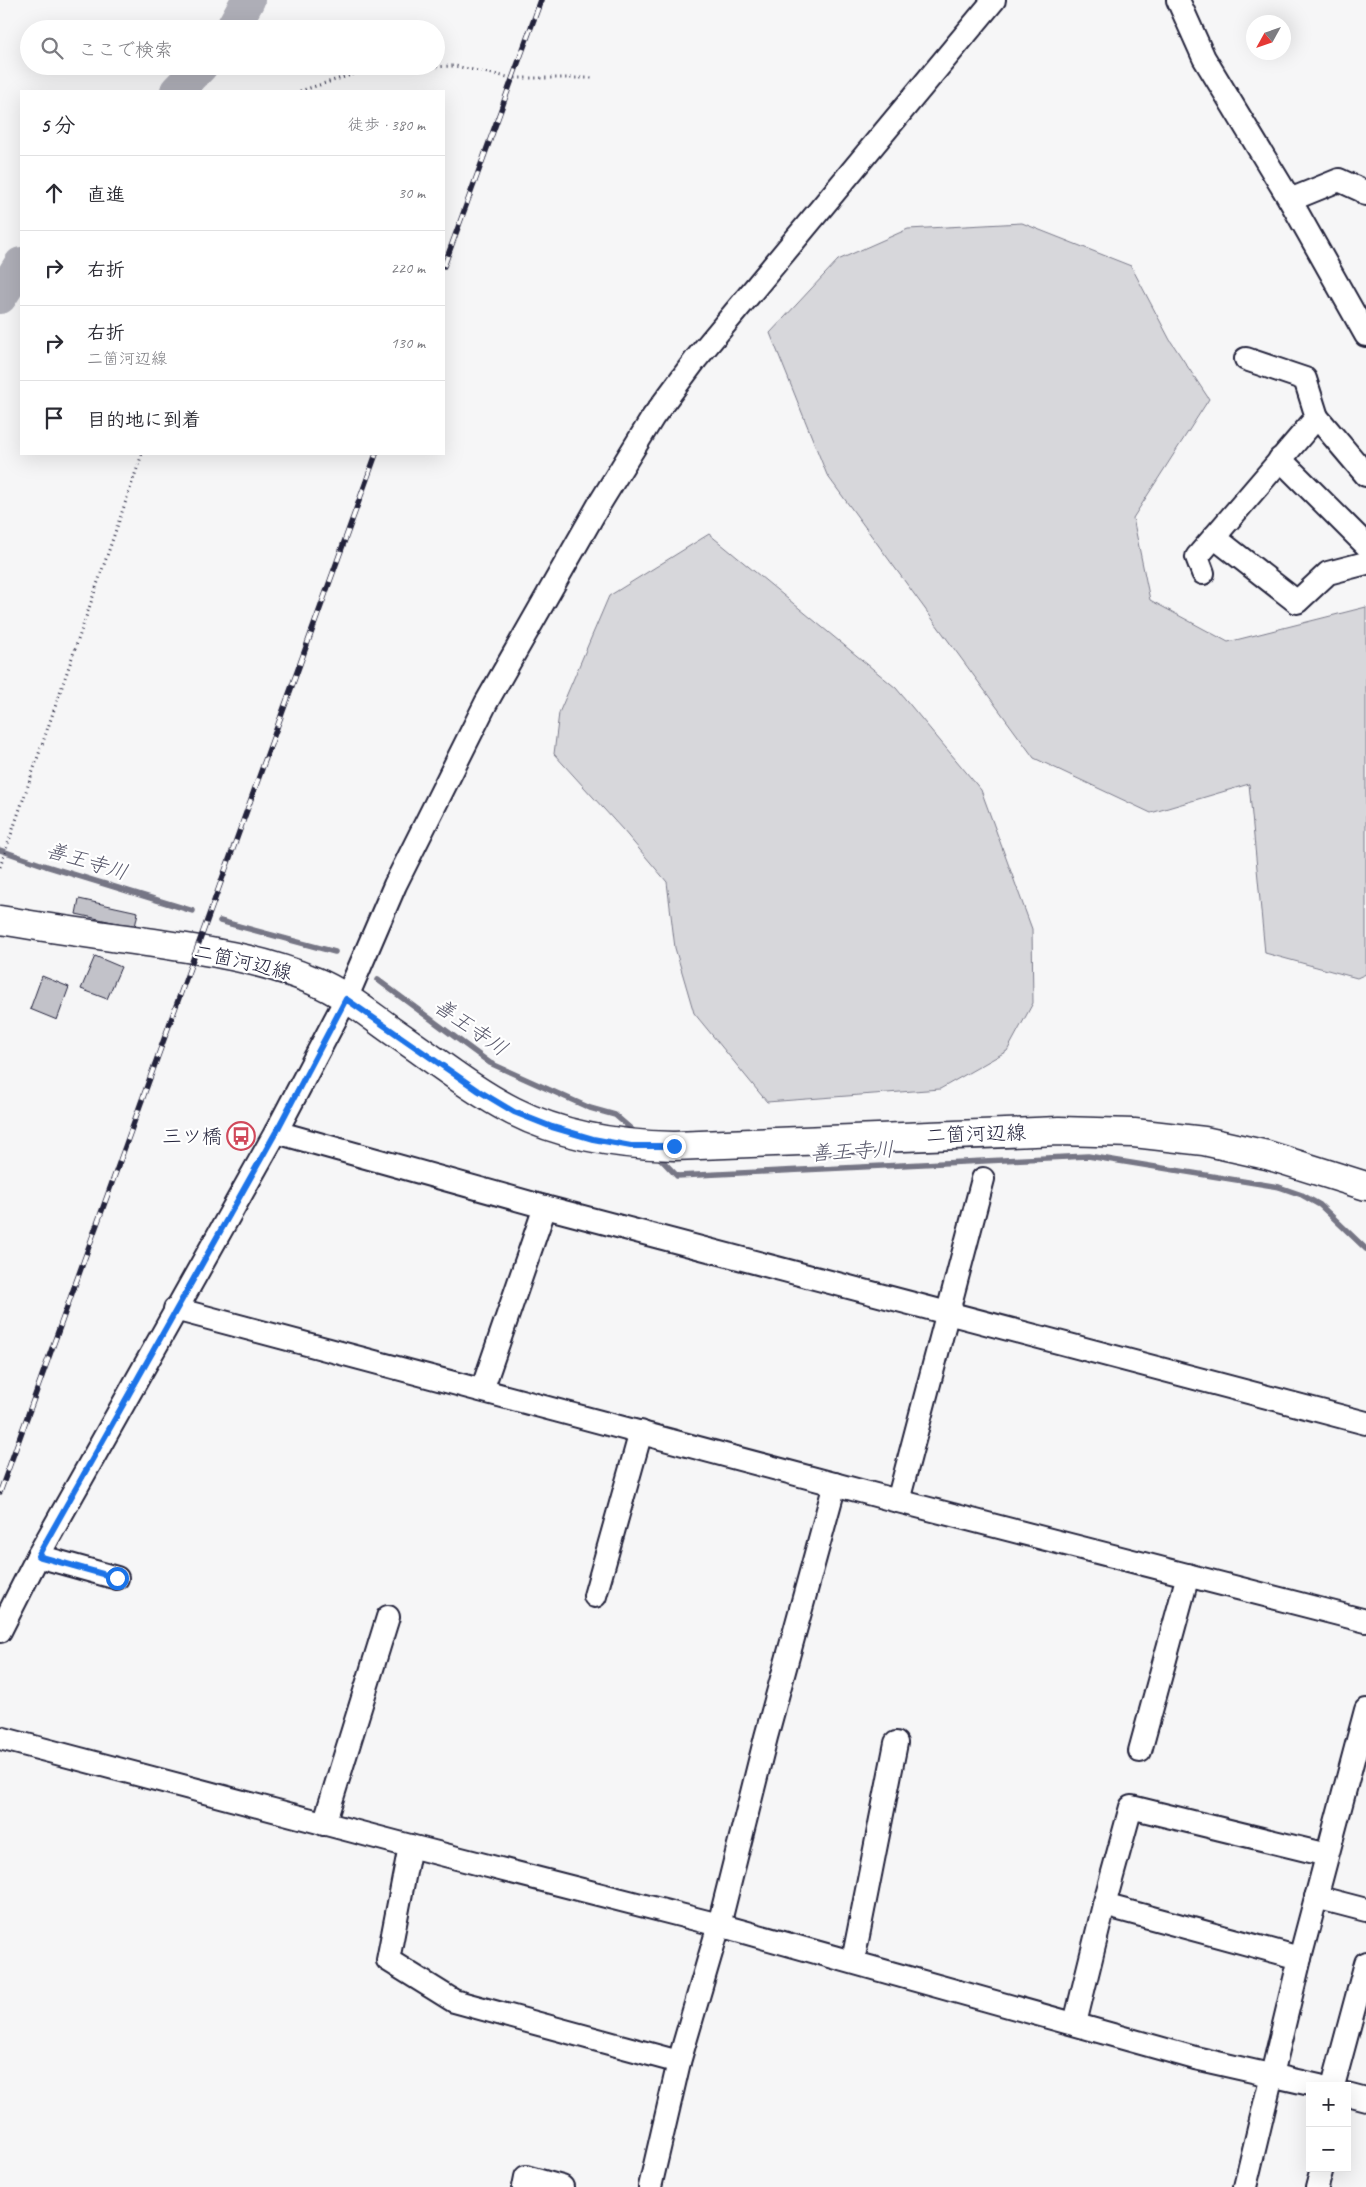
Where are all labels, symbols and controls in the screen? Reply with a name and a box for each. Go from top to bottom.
north arrow [1246,15,1291,60]
search box [20,20,445,75]
icon: search [38,34,66,62]
text: ここで検索 [78,38,173,62]
text: 5 分 [40,112,75,138]
text: 徒歩 · 380 m [348,115,425,135]
icon: ahead [40,179,68,207]
text: 直進 [87,183,125,207]
text: 30 m [398,183,425,203]
icon: right [40,254,68,282]
text: 右折 [87,258,125,282]
text: 220 m [391,258,425,278]
text: 右折 [87,321,125,345]
icon: right [40,329,68,357]
text: 130 m [391,333,425,353]
text: 二箇河辺線 [87,349,167,369]
icon: arrive [40,404,68,432]
text: 目的地に到着 [87,408,201,432]
water label: 善王寺川 [43,836,131,886]
street label: 二箇河辺線 [191,939,295,985]
water label: 善王寺川 [429,992,513,1062]
street label: 二箇河辺線 [926,1120,1026,1148]
bus stop icon: 三ツ橋 [226,1121,256,1151]
place label: 三ツ橋 [162,1124,222,1149]
route end [663,1135,686,1158]
water label: 善王寺川 [809,1136,895,1166]
route start [106,1567,129,1590]
map controls [1306,2082,1351,2172]
button: + [1306,2082,1351,2127]
button: − [1306,2127,1351,2172]

